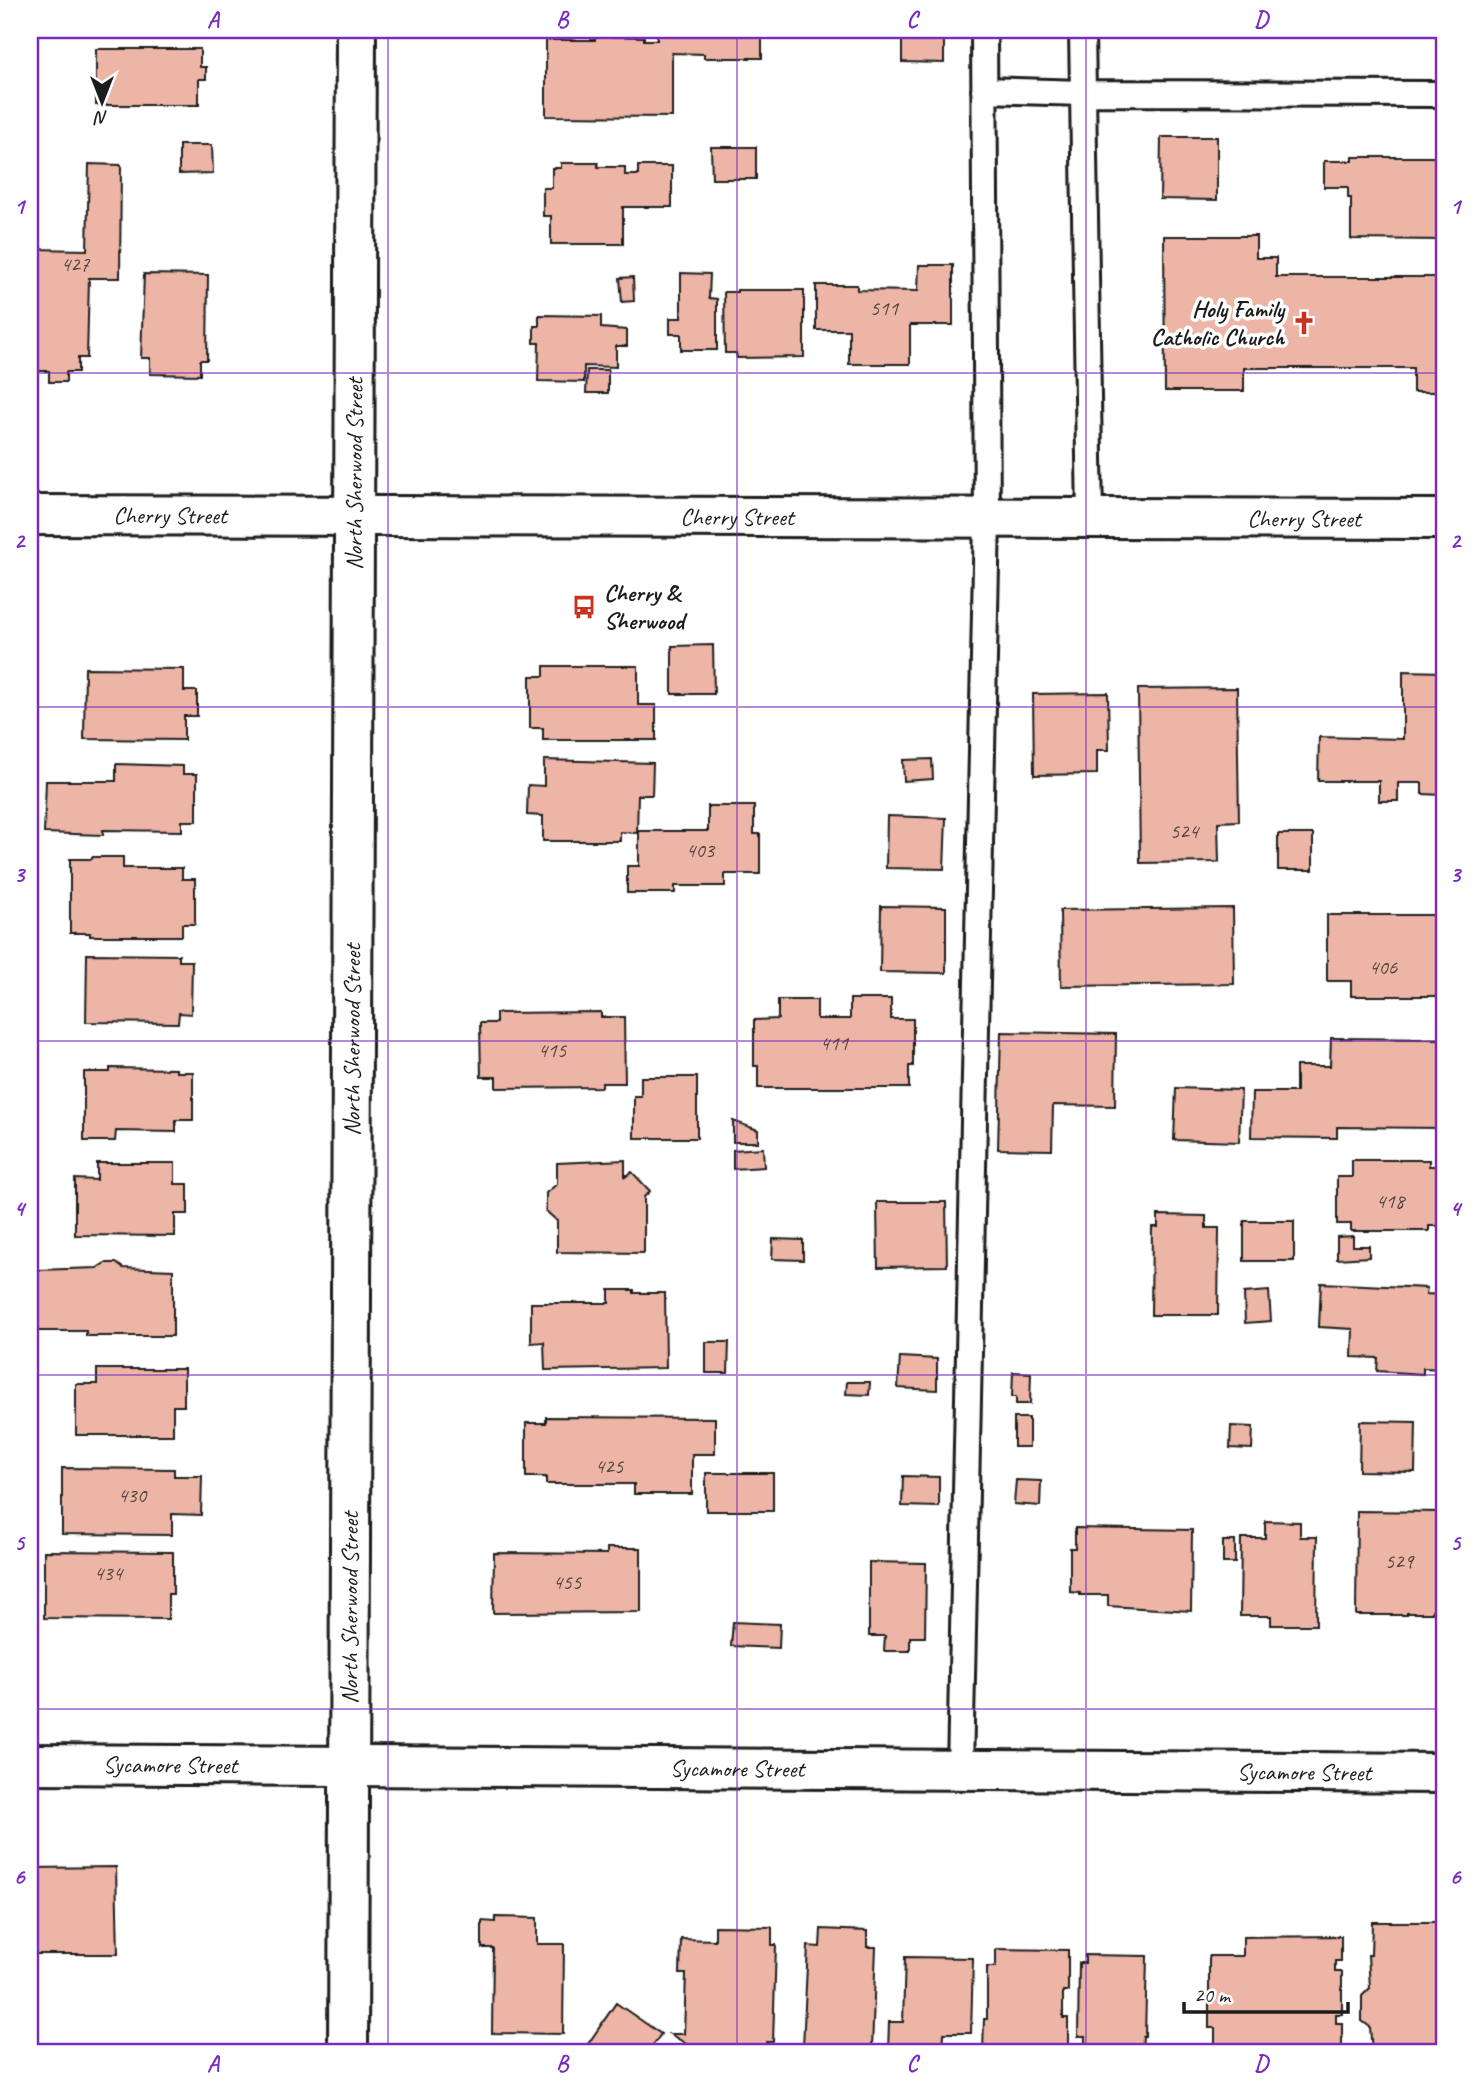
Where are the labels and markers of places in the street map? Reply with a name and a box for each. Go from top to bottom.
place label: Holy Family Catholic Church [1151,294,1286,352]
church icon: Holy Family Catholic Church [1290,309,1318,337]
place label: Cherry & Sherwood [604,578,688,636]
bus stop icon: Cherry & Sherwood [570,593,598,621]

